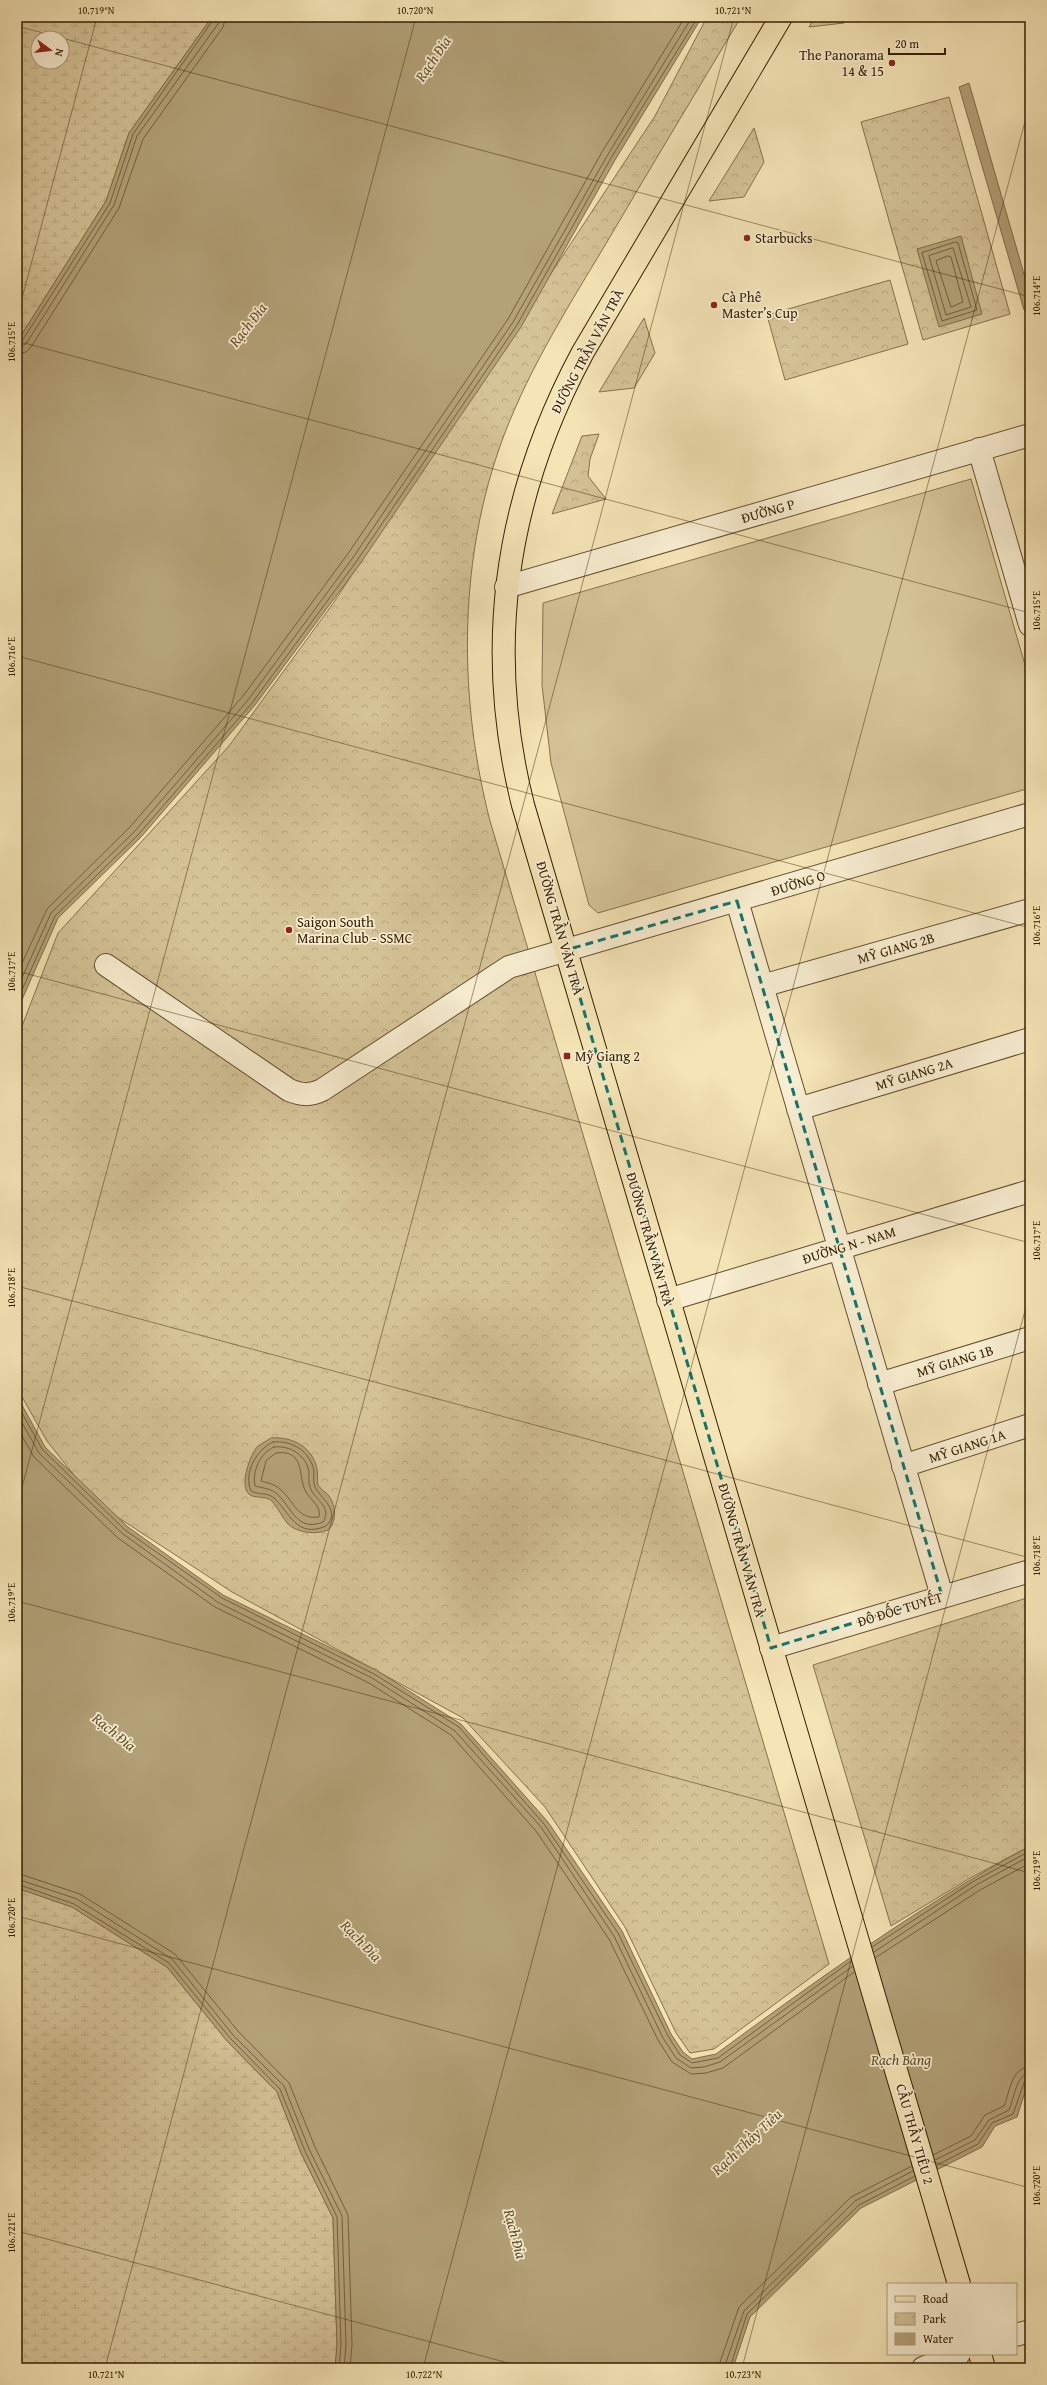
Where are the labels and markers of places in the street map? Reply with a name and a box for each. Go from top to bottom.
place label: The Panorama 14 & 15 [799,45,884,81]
marker: The Panorama 14 & 15 [887,58,897,68]
place label: Starbucks [755,228,813,248]
marker: Starbucks [742,233,752,243]
place label: Cà Phê Master’s Cup [722,287,798,323]
marker: Cà Phê Master’s Cup [709,300,719,310]
place label: Saigon South Marina Club - SSMC [297,912,413,948]
marker: Saigon South Marina Club - SSMC [284,925,294,935]
place label: Mỹ Giang 2 [575,1046,640,1066]
marker: Mỹ Giang 2 [562,1051,572,1061]

